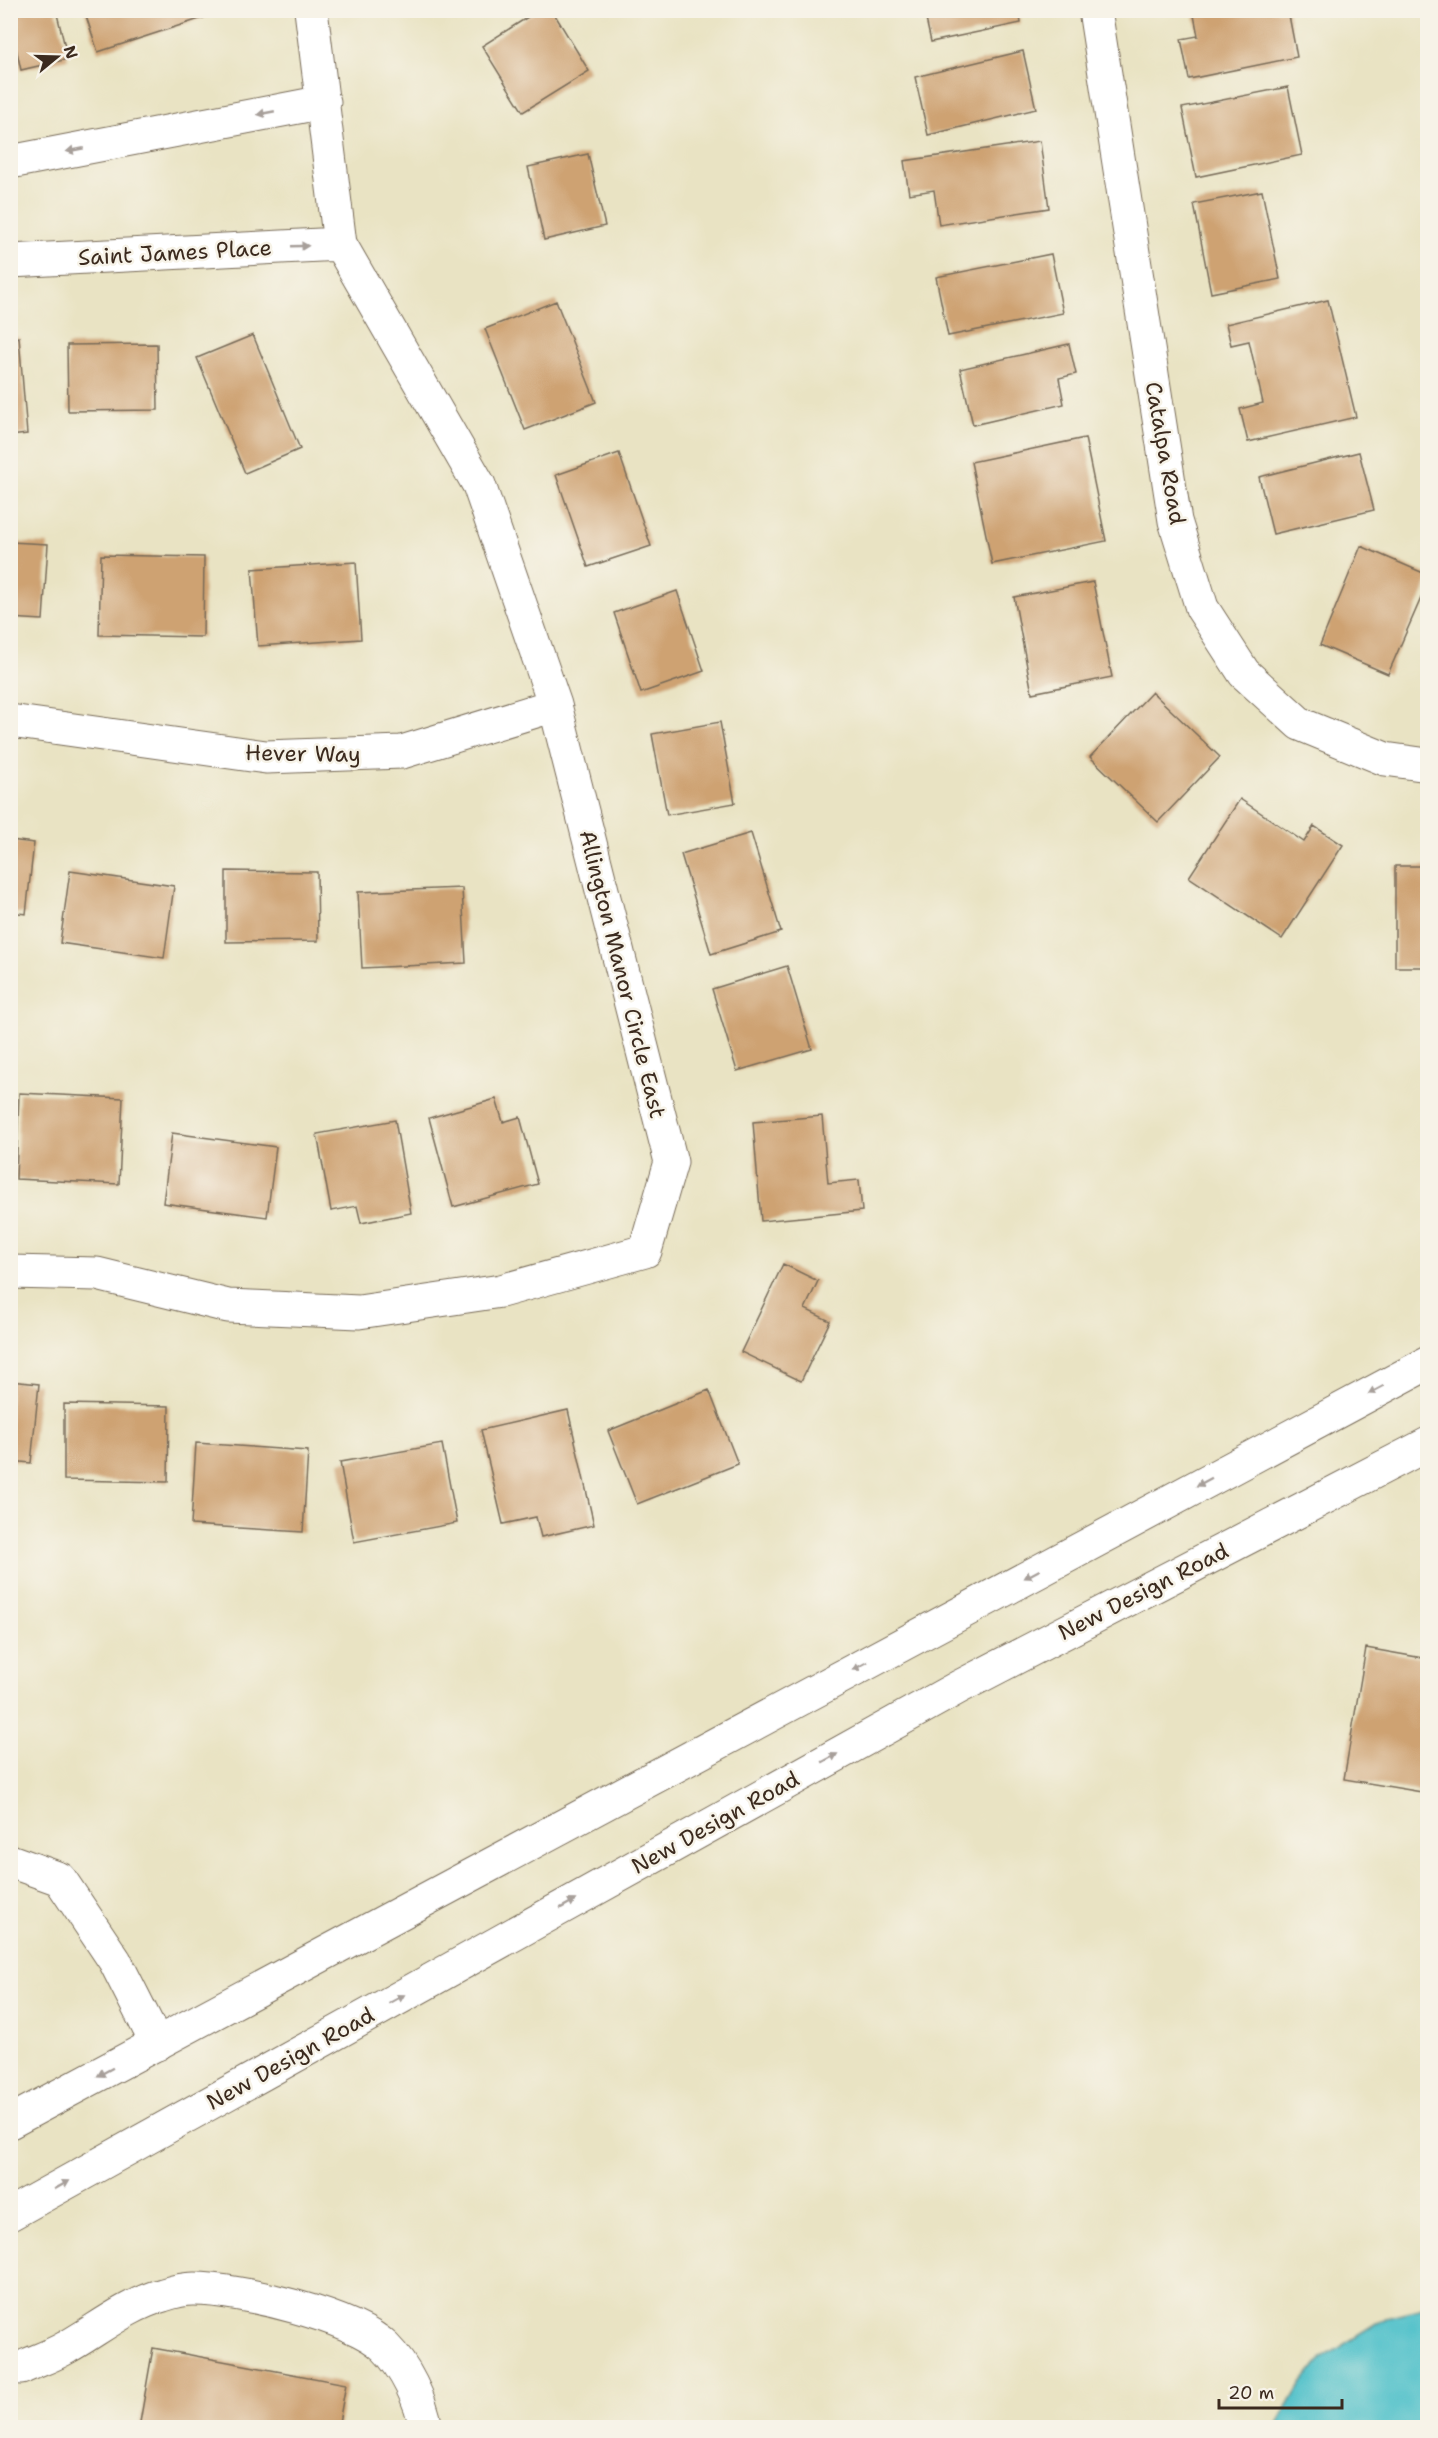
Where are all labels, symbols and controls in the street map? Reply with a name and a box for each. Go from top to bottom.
north arrow [27,27,87,87]
text: N [59,43,83,62]
one-way arrow [257,109,276,118]
one-way arrow [65,146,84,155]
street label: Saint James Place [77,233,273,272]
one-way arrow [290,241,309,250]
street label: Catalpa Road [1139,379,1192,527]
street label: Hever Way [245,738,361,769]
street label: Allington Manor Circle East [573,827,672,1121]
one-way arrow [1367,1385,1384,1395]
one-way arrow [1195,1477,1212,1487]
street label: New Design Road [1053,1536,1233,1647]
one-way arrow [1023,1569,1040,1579]
one-way arrow [851,1661,868,1671]
one-way arrow [822,1753,839,1763]
street label: New Design Road [626,1764,804,1881]
one-way arrow [560,1899,577,1909]
one-way arrow [389,1994,406,2004]
street label: New Design Road [201,2000,379,2117]
one-way arrow [97,2067,114,2077]
one-way arrow [53,2180,70,2190]
scale bar [1219,2372,1342,2410]
text: 20 m [1228,2381,1274,2405]

